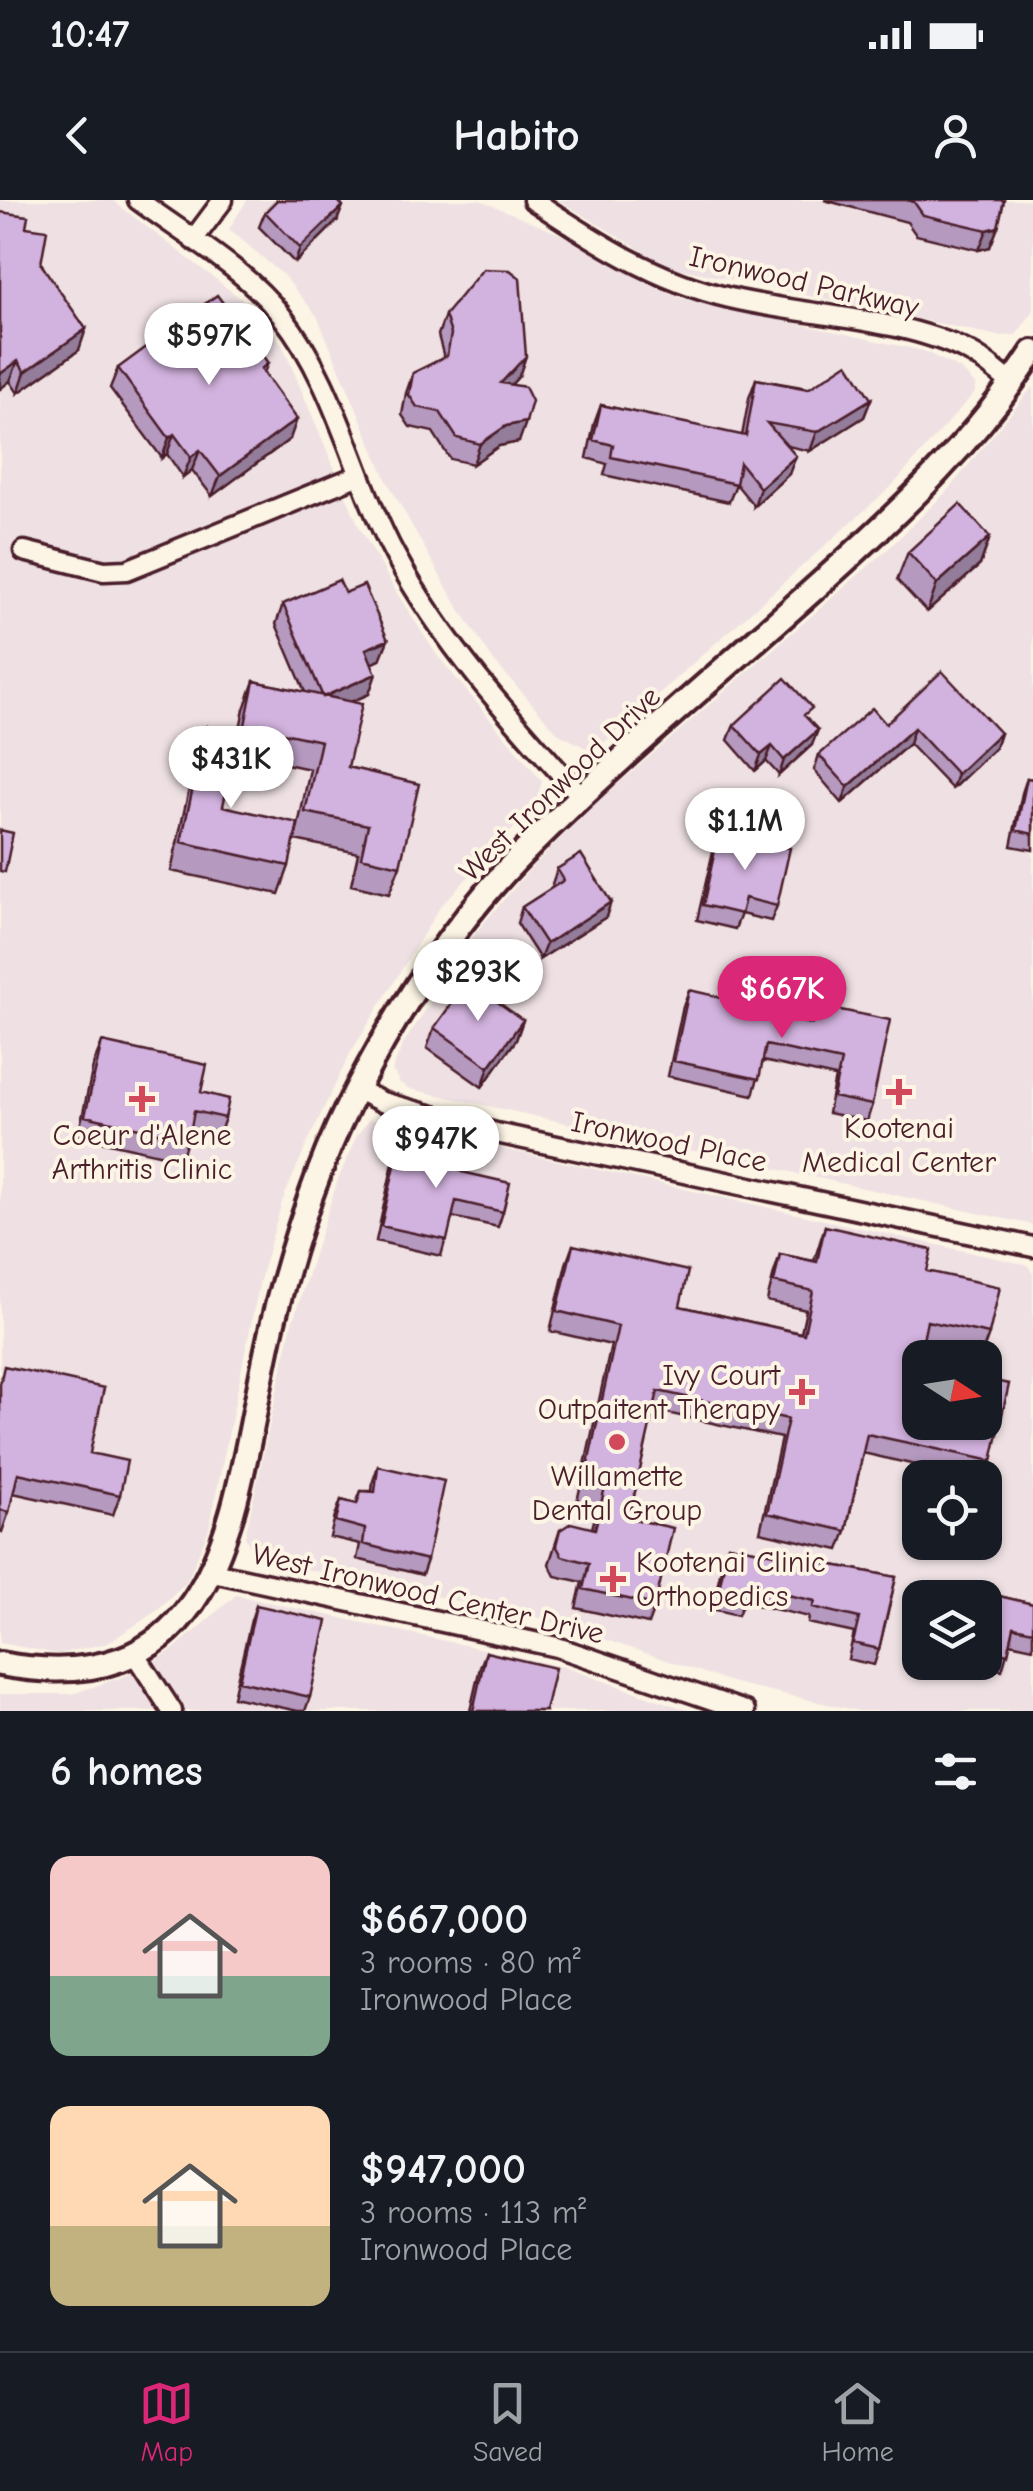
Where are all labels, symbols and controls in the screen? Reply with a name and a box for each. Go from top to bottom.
text: 10:47 [50,13,129,57]
icon: back [50,108,105,163]
icon: person [928,108,983,163]
text: Habito [453,109,580,161]
street label: Ironwood Parkway [686,239,923,326]
pin: $597K [139,303,279,388]
text: $597K [166,317,252,354]
street label: West Ironwood Drive [452,679,668,889]
pin: $431K [161,726,301,811]
text: $431K [191,740,271,777]
pin: $1.1M [675,788,815,873]
text: $1.1M [707,802,783,839]
pin: $293K [408,939,548,1024]
text: $293K [435,953,521,990]
pin: $667K [712,956,852,1041]
text: $667K [739,970,825,1007]
marker: Kootenai Medical Center [886,1079,912,1105]
marker: Coeur d'Alene Arthritis Clinic [129,1086,155,1112]
street label: Ironwood Place [568,1104,770,1180]
pin: $947K [366,1106,506,1191]
place label: Kootenai Medical Center [802,1111,996,1180]
place label: Coeur d'Alene Arthritis Clinic [52,1118,232,1187]
text: $947K [394,1120,478,1157]
north arrow [902,1340,1002,1440]
map controls [902,1340,1002,1680]
place label: Ivy Court Outpaitent Therapy [538,1358,781,1427]
marker: Ivy Court Outpaitent Therapy [789,1379,815,1405]
marker: Willamette Dental Group [606,1431,628,1453]
place label: Willamette Dental Group [532,1459,702,1528]
button: locate [902,1460,1002,1560]
street label: West Ironwood Center Drive [249,1536,607,1652]
place label: Kootenai Clinic Orthopedics [636,1545,826,1614]
marker: Kootenai Clinic Orthopedics [600,1566,626,1592]
button: layers [902,1580,1002,1680]
icon: filters [928,1744,983,1799]
text: 6 homes [50,1747,203,1796]
text: $667,000 [360,1895,528,1944]
icon: home [130,1896,250,2016]
text: 3 rooms · 80 m² [360,1944,581,1981]
text: Ironwood Place [360,1981,572,2018]
text: $947,000 [360,2145,526,2194]
icon: home [130,2146,250,2266]
text: 3 rooms · 113 m² [360,2194,586,2231]
text: Ironwood Place [360,2231,572,2268]
tab: Map [139,2376,194,2468]
tab: Saved [473,2376,543,2468]
tab: Home [821,2376,894,2468]

